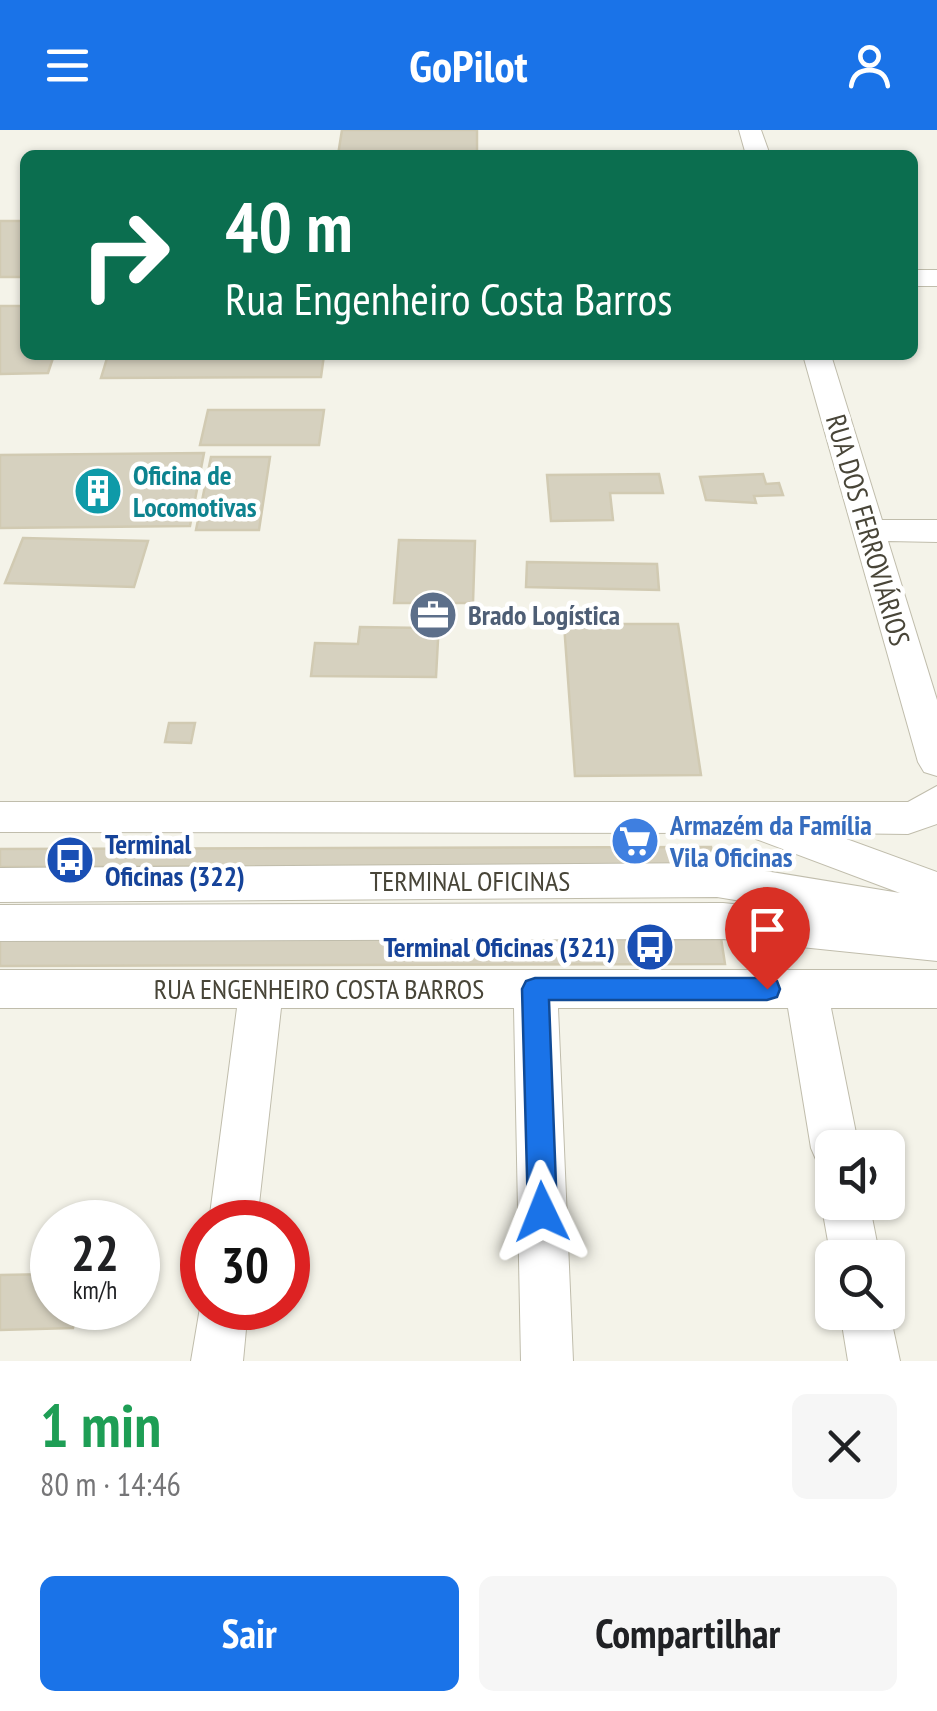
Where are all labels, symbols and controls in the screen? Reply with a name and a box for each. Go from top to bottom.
text: GoPilot [409,36,528,94]
icon: menu [40,38,95,93]
icon: person [842,38,897,93]
text: 40 m [225,181,353,271]
icon: right [60,190,190,320]
text: Rua Engenheiro Costa Barros [225,269,672,327]
street label: RUA DOS FERROVIÁRIOS [818,410,919,650]
place label: Oficina de Locomotivas [133,456,257,525]
building icon: Oficina de Locomotivas [72,465,124,517]
office icon: Brado Logística [407,589,459,641]
place label: Brado Logística [468,596,620,633]
place label: Armazém da Família Vila Oficinas [669,806,872,875]
supermarket icon: Armazém da Família Vila Oficinas [609,815,661,867]
place label: Terminal Oficinas (322) [105,825,245,894]
bus stop icon: Terminal Oficinas (322) [44,834,96,886]
street label: TERMINAL OFICINAS [370,862,570,899]
pin [725,887,810,990]
icon: arrive [740,902,795,957]
bus stop icon: Terminal Oficinas (321) [624,921,676,973]
place label: Terminal Oficinas (321) [383,928,615,965]
street label: RUA ENGENHEIRO COSTA BARROS [154,970,484,1007]
map controls [815,1130,905,1330]
button: sound [815,1130,905,1220]
position arrow [490,1160,594,1264]
speed limit sign: 30 [180,1200,310,1330]
text: 22 [71,1220,119,1285]
button: search [815,1240,905,1330]
text: km/h [73,1274,117,1306]
text: 1 min [40,1386,161,1464]
button: close [792,1394,897,1499]
text: 80 m · 14:46 [40,1463,181,1505]
button: Sair [40,1576,459,1691]
button: Compartilhar [479,1576,897,1691]

